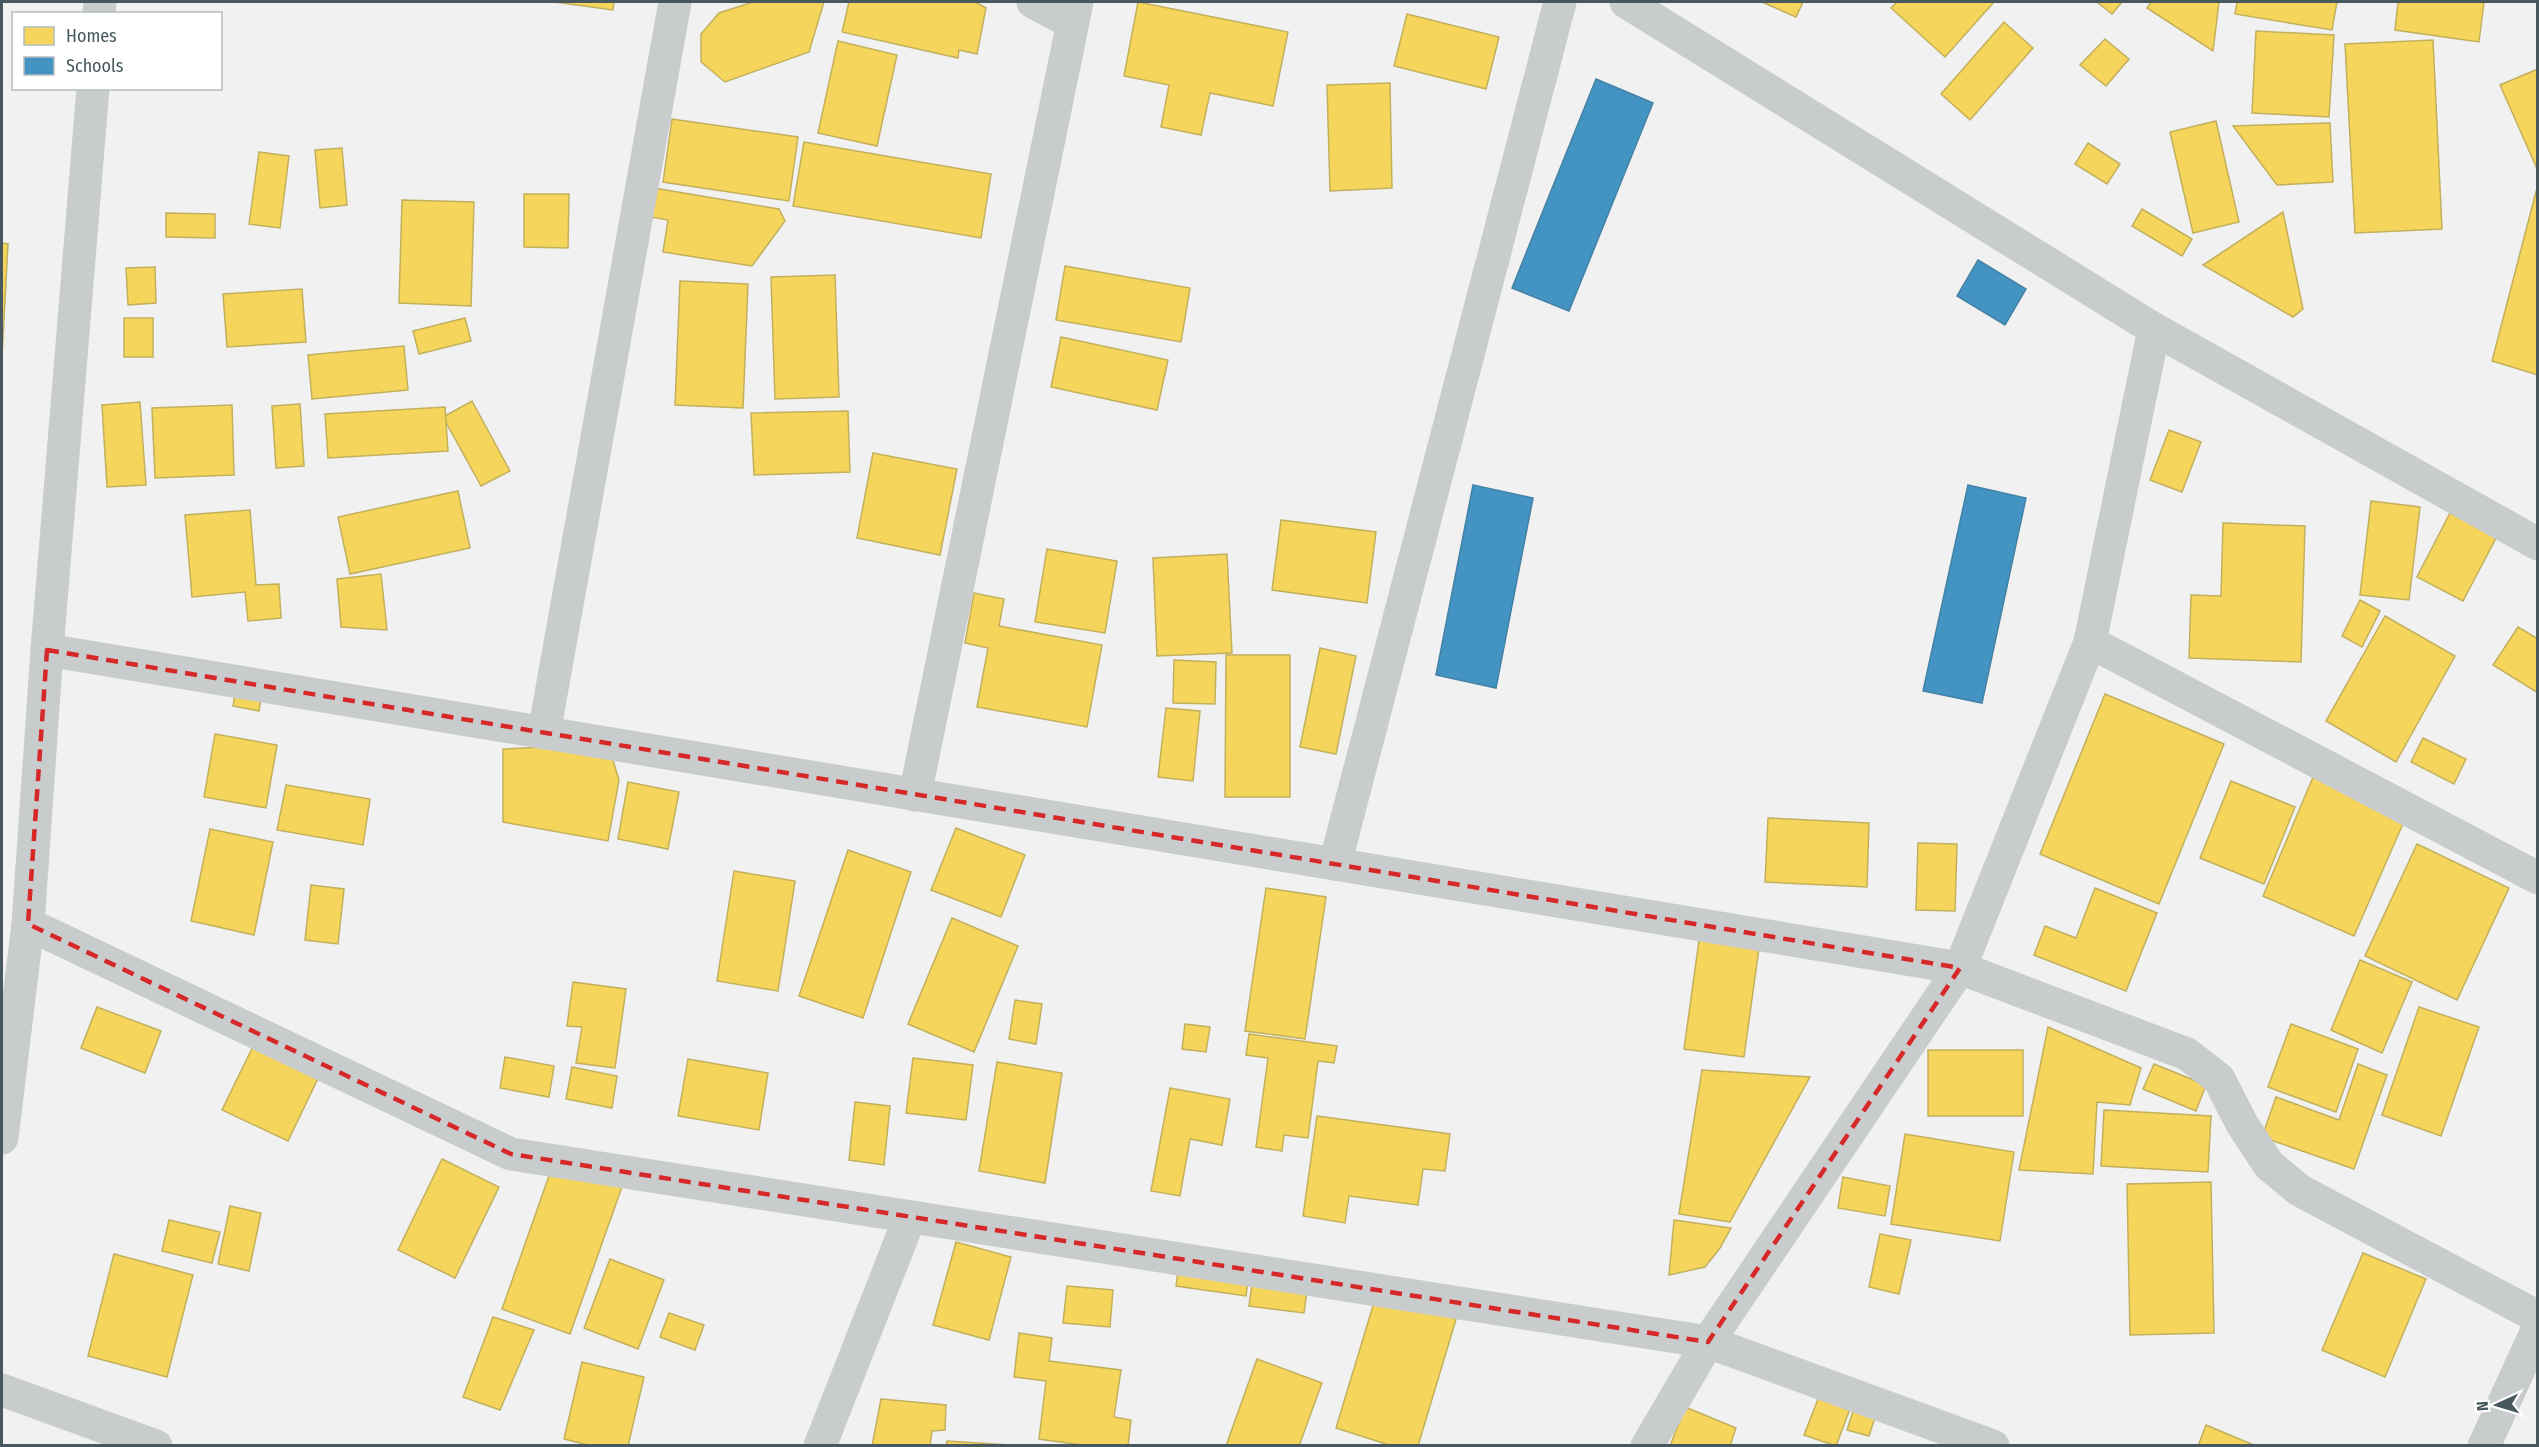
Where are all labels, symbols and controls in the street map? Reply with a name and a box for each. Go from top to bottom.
legend [12,12,222,90]
text: Homes [66,25,117,47]
text: Schools [66,55,124,77]
north arrow [2467,1375,2527,1435]
text: N [2473,1401,2492,1411]

